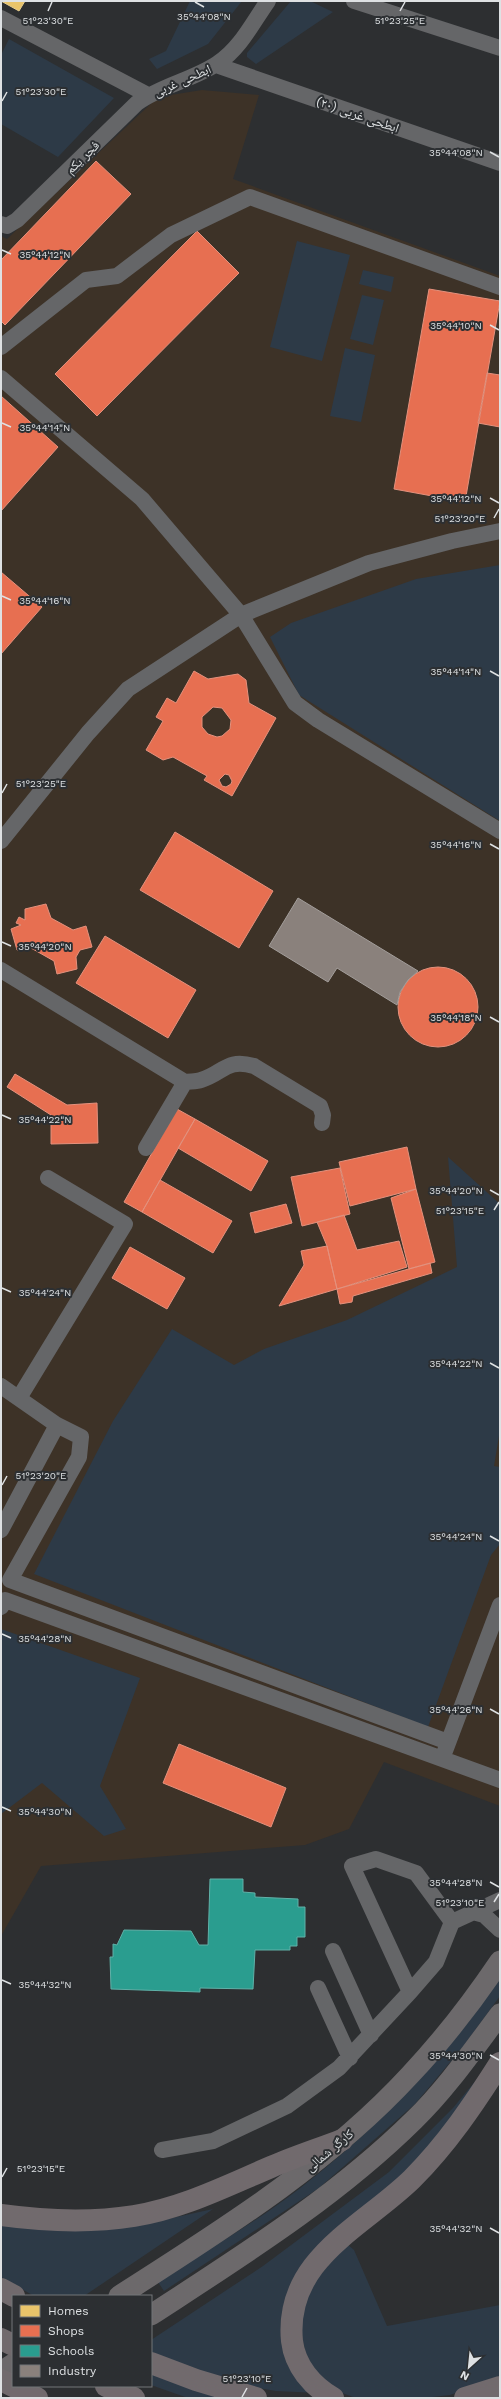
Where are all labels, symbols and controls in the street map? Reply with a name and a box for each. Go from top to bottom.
text: 35°44'08"N [177,11,231,22]
text: 51°23'30"E [23,15,73,26]
text: 51°23'25"E [375,15,425,26]
street label: ابطحی غربی [151,61,214,101]
text: 51°23'30"E [16,86,66,97]
street label: ابطحی غربی (۲۰) [314,93,401,137]
street label: فجر یکم [62,138,103,178]
text: 35°44'08"N [429,147,483,158]
text: 35°44'12"N [19,249,71,260]
text: 35°44'10"N [430,320,482,331]
text: 35°44'14"N [20,422,70,433]
text: 35°44'12"N [430,493,482,504]
text: 51°23'20"E [435,513,485,524]
text: 35°44'16"N [19,595,71,606]
text: 35°44'14"N [431,666,481,677]
text: 51°23'25"E [16,778,66,789]
text: 35°44'16"N [430,839,482,850]
text: 35°44'20"N [18,941,72,952]
text: 35°44'18"N [430,1012,482,1023]
text: 35°44'22"N [18,1114,72,1125]
text: 35°44'20"N [429,1185,483,1196]
text: 51°23'15"E [436,1205,484,1216]
text: 35°44'24"N [19,1287,71,1298]
text: 35°44'22"N [429,1358,483,1369]
text: 51°23'20"E [16,1470,66,1481]
text: 35°44'24"N [430,1531,482,1542]
text: 35°44'28"N [18,1633,72,1644]
text: 35°44'26"N [429,1704,483,1715]
text: 35°44'30"N [18,1806,72,1817]
text: 35°44'28"N [429,1877,483,1888]
text: 51°23'10"E [436,1897,484,1908]
text: 35°44'32"N [18,1979,72,1990]
text: 35°44'30"N [429,2050,483,2061]
street label: کارگر شمالی [302,2126,357,2175]
text: 51°23'15"E [17,2163,65,2174]
text: 35°44'32"N [429,2223,483,2234]
legend [12,2295,152,2387]
text: Homes [48,2304,89,2318]
text: Shops [48,2324,84,2338]
text: Schools [48,2344,94,2358]
north arrow [449,2347,489,2387]
text: Industry [48,2364,97,2378]
text: N [458,2368,471,2383]
text: 51°23'10"E [223,2373,271,2384]

